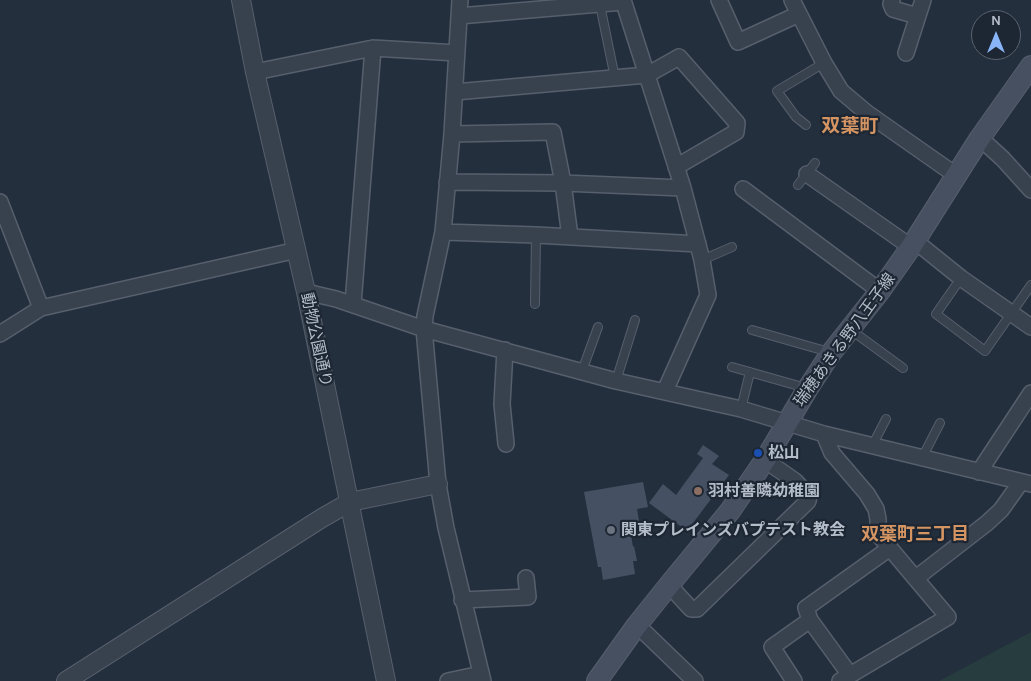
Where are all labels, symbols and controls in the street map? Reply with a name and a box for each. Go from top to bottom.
north arrow [971,10,1021,60]
text: N [991,12,1001,29]
district label: 双葉町 [822,116,878,138]
street label: 瑞穂あきる野八王子線 [790,270,900,410]
street label: 動物公園通り [297,291,335,389]
place label: 松山 [768,443,800,463]
marker: 松山 [752,447,764,459]
place label: 羽村善隣幼稚園 [708,481,820,501]
marker: 羽村善隣幼稚園 [692,485,704,497]
place label: 関東プレインズバプテスト教会 [621,520,845,540]
marker: 関東プレインズバプテスト教会 [605,524,617,536]
district label: 双葉町三丁目 [861,524,969,546]

